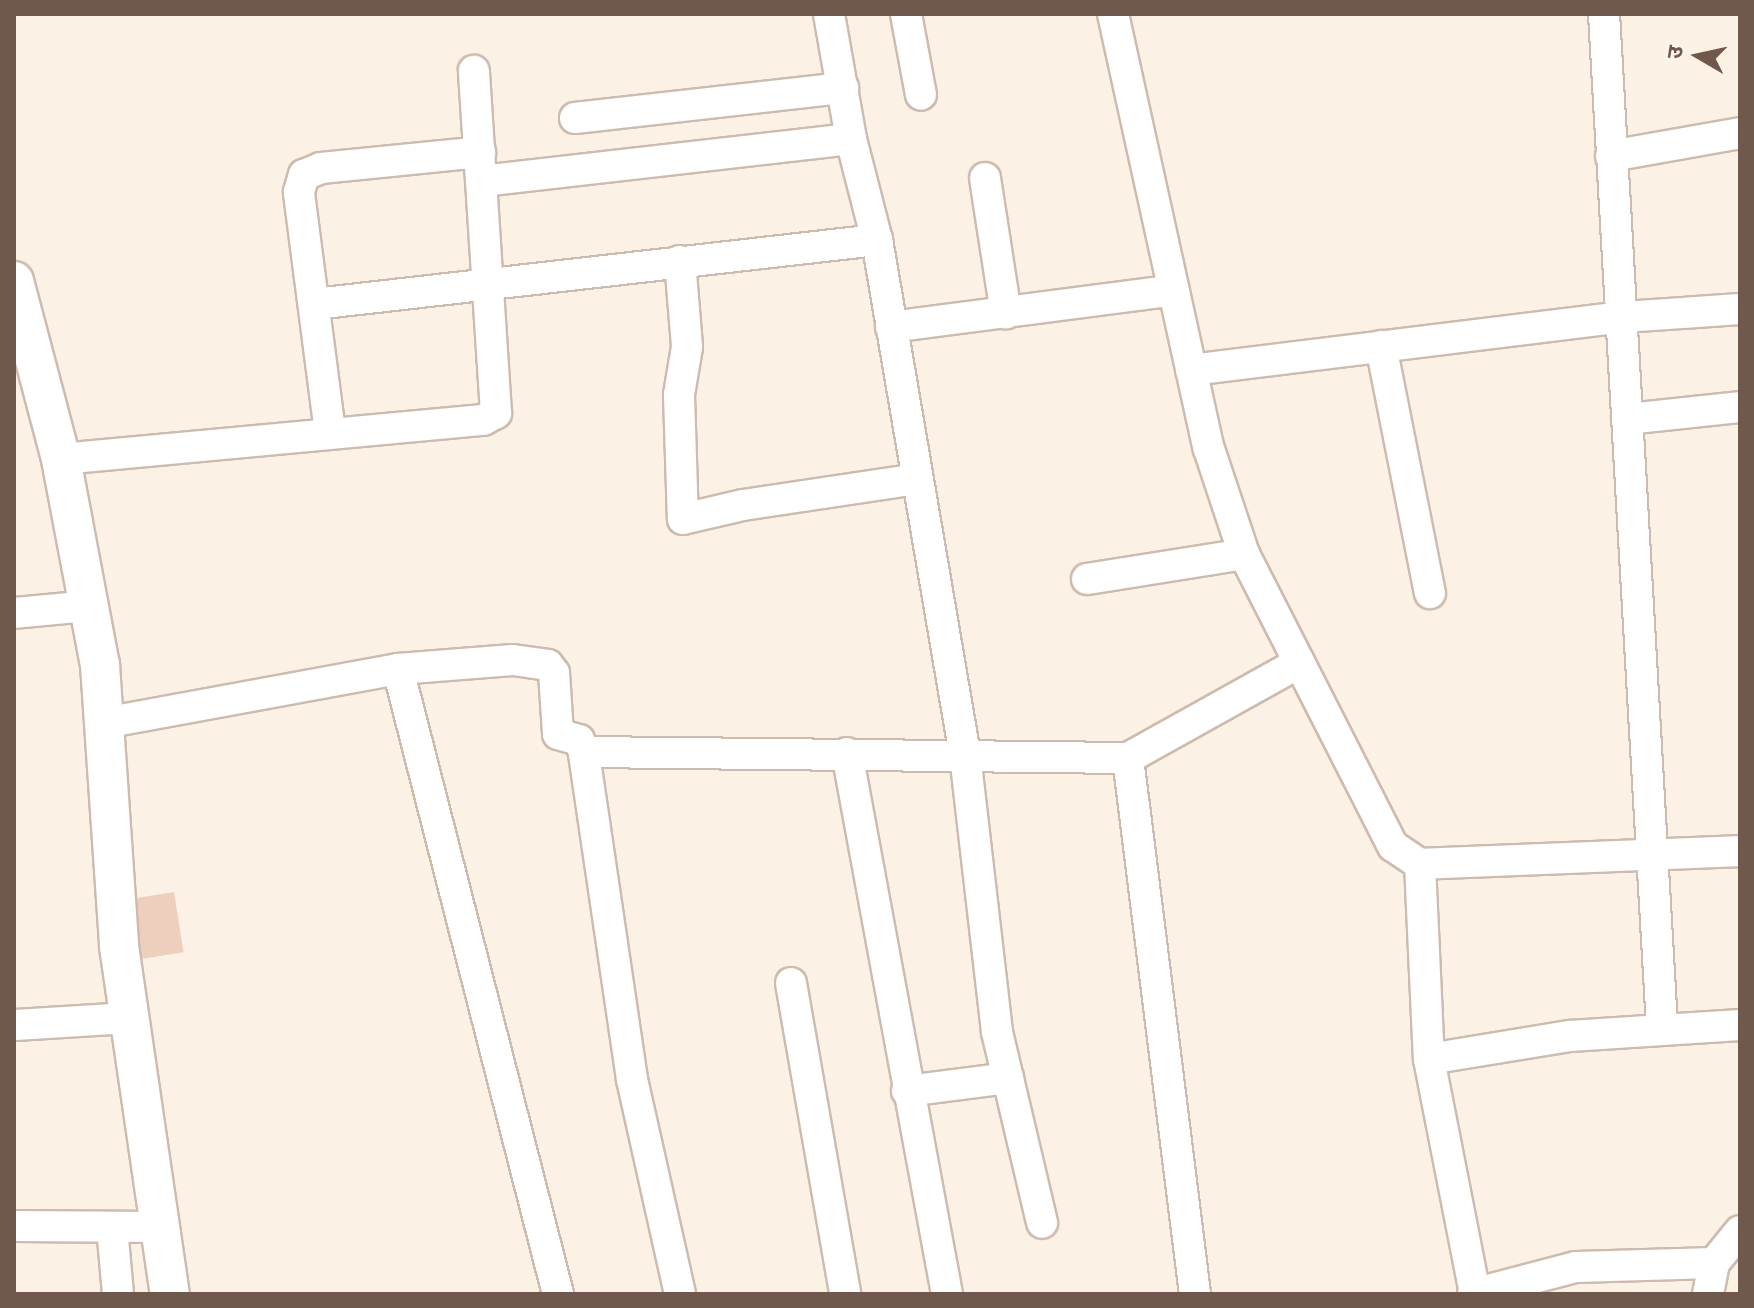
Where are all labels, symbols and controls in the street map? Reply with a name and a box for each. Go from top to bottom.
north arrow [1658,16,1738,96]
text: उ [1659,44,1689,61]

